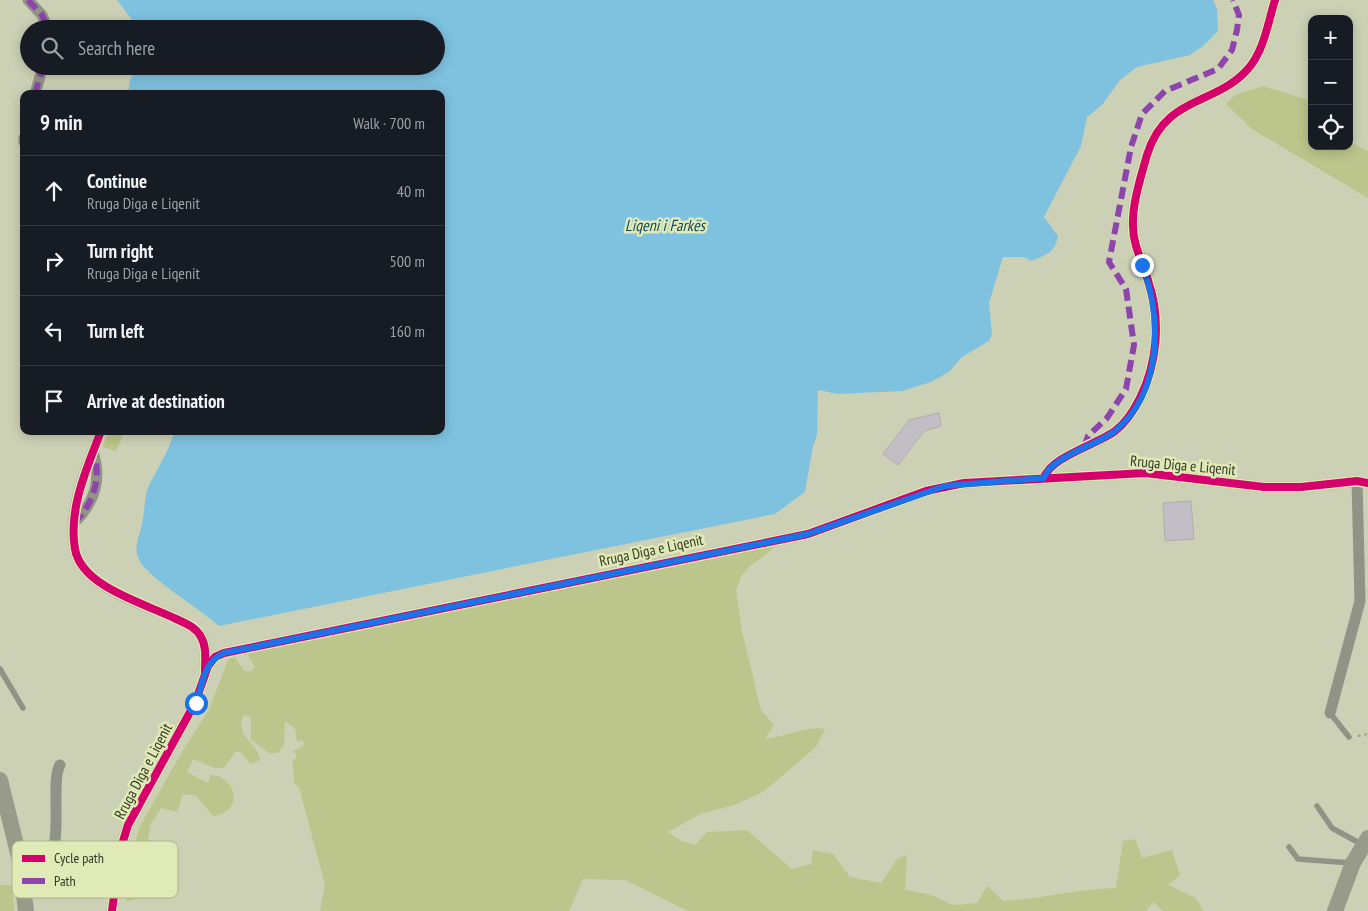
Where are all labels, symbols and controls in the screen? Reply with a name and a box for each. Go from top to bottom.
map controls [1308,15,1353,150]
button: + [1308,15,1353,60]
search box [20,20,445,75]
icon: search [38,34,66,62]
text: Search here [78,36,155,60]
button: − [1308,60,1353,105]
button: locate [1308,105,1353,150]
text: 9 min [40,109,82,136]
text: Walk · 700 m [353,113,425,133]
text: Continue [87,169,147,193]
icon: ahead [40,177,68,205]
text: 40 m [397,181,425,201]
text: Rruga Diga e Liqenit [87,193,200,213]
water label: Liqeni i Farkës [625,215,707,235]
text: Turn right [87,239,153,263]
icon: right [40,247,68,275]
text: 500 m [390,251,425,271]
route end [1131,254,1154,277]
text: Rruga Diga e Liqenit [87,263,200,283]
icon: left [40,317,68,345]
text: Turn left [87,319,144,343]
text: 160 m [390,321,425,341]
icon: arrive [40,387,68,415]
text: Arrive at destination [87,389,225,413]
street label: Rruga Diga e Liqenit [1129,451,1237,479]
street label: Rruga Diga e Liqenit [597,530,705,570]
route start [185,692,208,715]
street label: Rruga Diga e Liqenit [110,720,176,822]
legend [12,841,178,898]
text: Cycle path [54,849,104,867]
text: Path [54,872,76,890]

